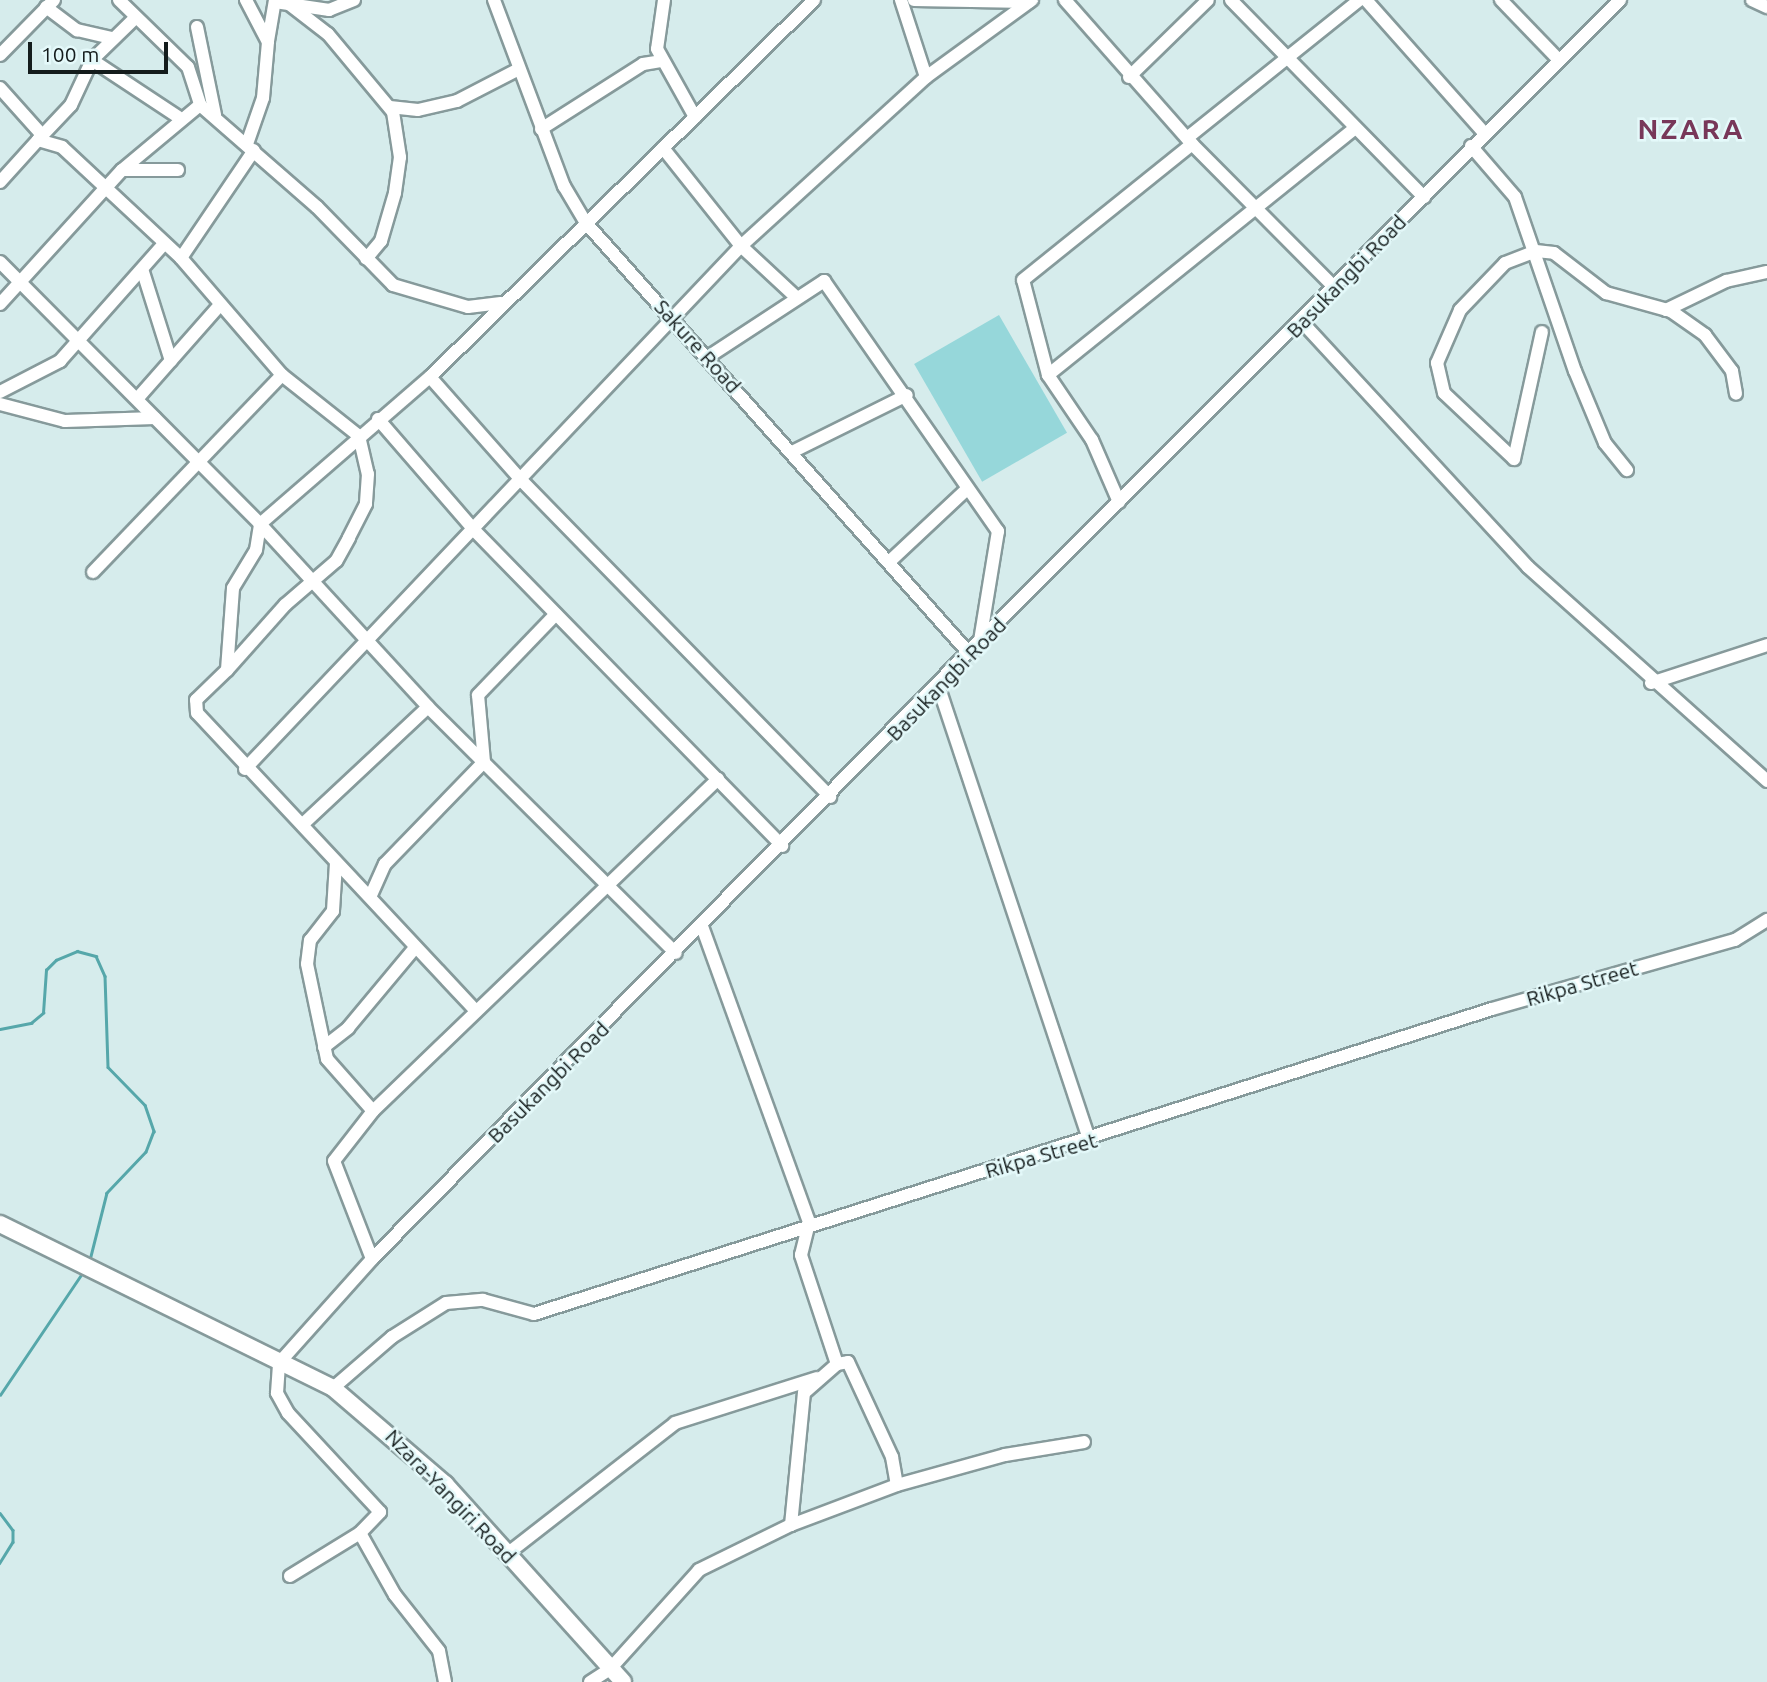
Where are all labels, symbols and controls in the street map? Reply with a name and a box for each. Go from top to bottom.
scale bar [32,28,172,72]
text: 100 m [41,42,99,66]
district label: NZARA [1638,112,1744,146]
street label: Basukangbi Road [1281,209,1411,343]
street label: Sakure Road [649,294,747,398]
street label: Basukangbi Road [881,612,1011,746]
street label: Rikpa Street [1523,955,1641,1011]
street label: Basukangbi Road [482,1016,614,1148]
street label: Rikpa Street [982,1127,1100,1183]
street label: Nzara-Yangiri Road [380,1424,522,1568]

